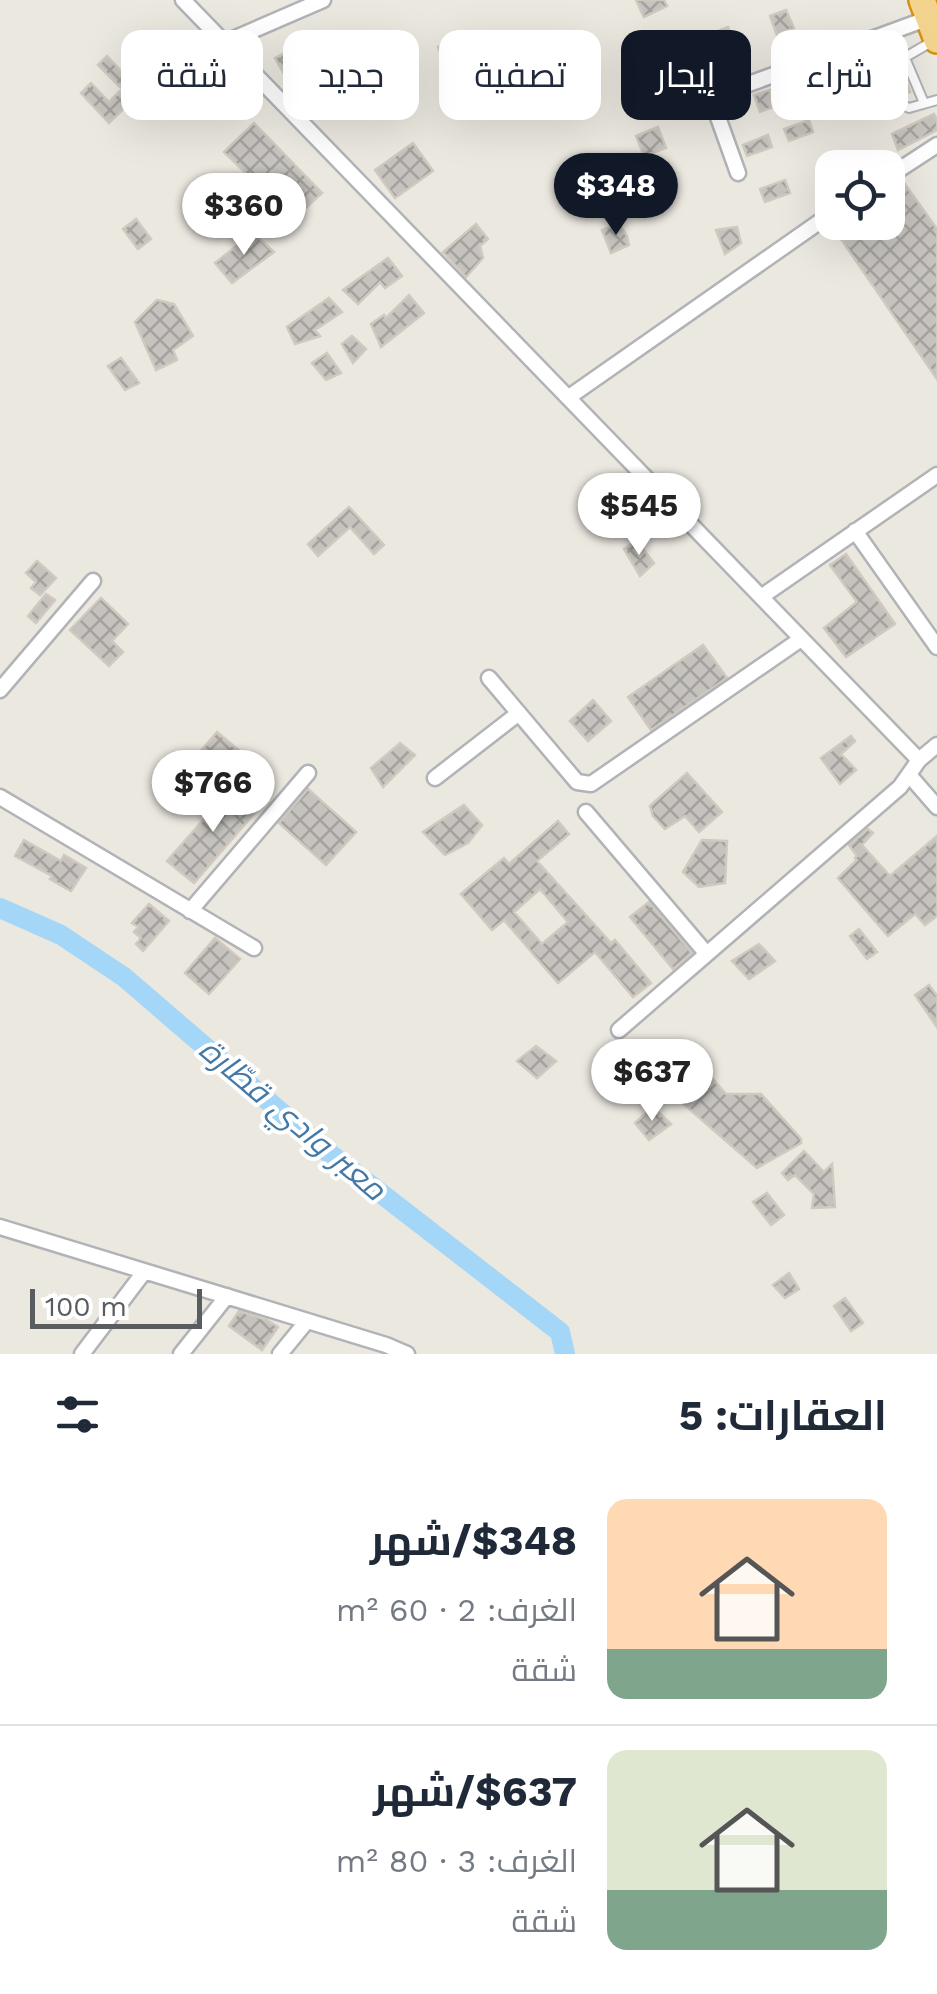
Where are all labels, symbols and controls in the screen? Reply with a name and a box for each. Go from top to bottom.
chip: شقة [121,30,263,120]
chip: جديد [283,30,419,120]
chip: تصفية [439,30,601,120]
chip: إيجار [621,30,751,120]
chip: شراء [771,30,908,120]
map controls [815,150,905,240]
button: locate [815,150,905,240]
pin: $348 [557,153,675,238]
text: $348 [576,166,656,204]
pin: $360 [185,173,303,258]
text: $360 [204,186,284,224]
pin: $545 [580,473,698,558]
text: $545 [600,486,678,524]
pin: $766 [154,750,272,835]
text: $766 [174,763,252,801]
water label: معبر وادي قطّارة [188,1030,394,1213]
pin: $637 [593,1039,711,1124]
text: $637 [613,1052,691,1090]
scale bar [30,1284,202,1328]
text: 100 m [45,1290,127,1323]
icon: filters [50,1387,105,1442]
text: العقارات: 5 [679,1391,887,1440]
text: $348/شهر [370,1516,577,1565]
icon: home [687,1539,807,1659]
text: الغرف: 2 · 60 m² [336,1591,577,1629]
text: شقة [512,1651,577,1689]
text: $637/شهر [373,1767,577,1816]
icon: home [687,1790,807,1910]
text: الغرف: 3 · 80 m² [336,1842,577,1880]
text: شقة [512,1902,577,1940]

